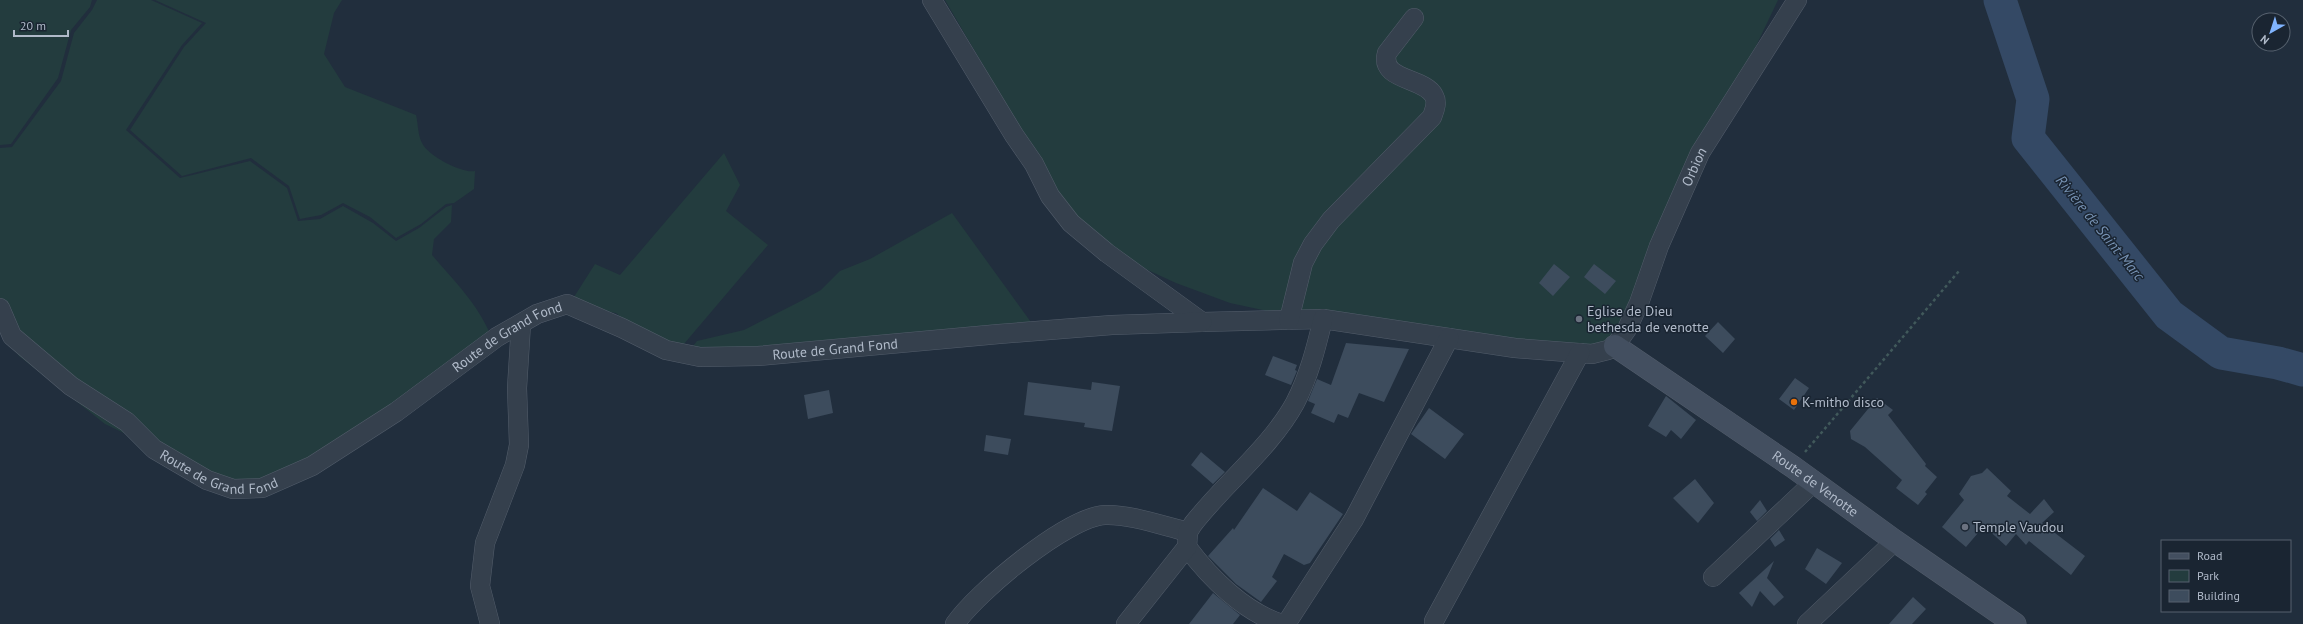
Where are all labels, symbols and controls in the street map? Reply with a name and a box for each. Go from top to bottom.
scale bar [14,12,68,38]
north arrow [2251,12,2291,52]
text: 20 m [20,18,46,33]
text: N [2257,32,2272,47]
street label: Orbion [1678,144,1711,189]
water label: Rivière de Saint-Marc [2052,171,2149,285]
street label: Route de Grand Fond [449,297,565,376]
place label: Eglise de Dieu bethesda de venotte [1587,302,1709,336]
marker: Eglise de Dieu bethesda de venotte [1574,314,1584,324]
street label: Route de Grand Fond [772,334,899,364]
place label: K-mitho disco [1802,393,1884,411]
marker: K-mitho disco [1789,397,1799,407]
street label: Route de Grand Fond [157,446,281,498]
street label: Route de Venotte [1769,446,1862,521]
place label: Temple Vaudou [1973,518,2064,536]
marker: Temple Vaudou [1960,522,1970,532]
legend [2161,540,2291,612]
text: Road [2197,548,2222,563]
text: Park [2197,568,2219,583]
text: Building [2197,588,2240,603]

